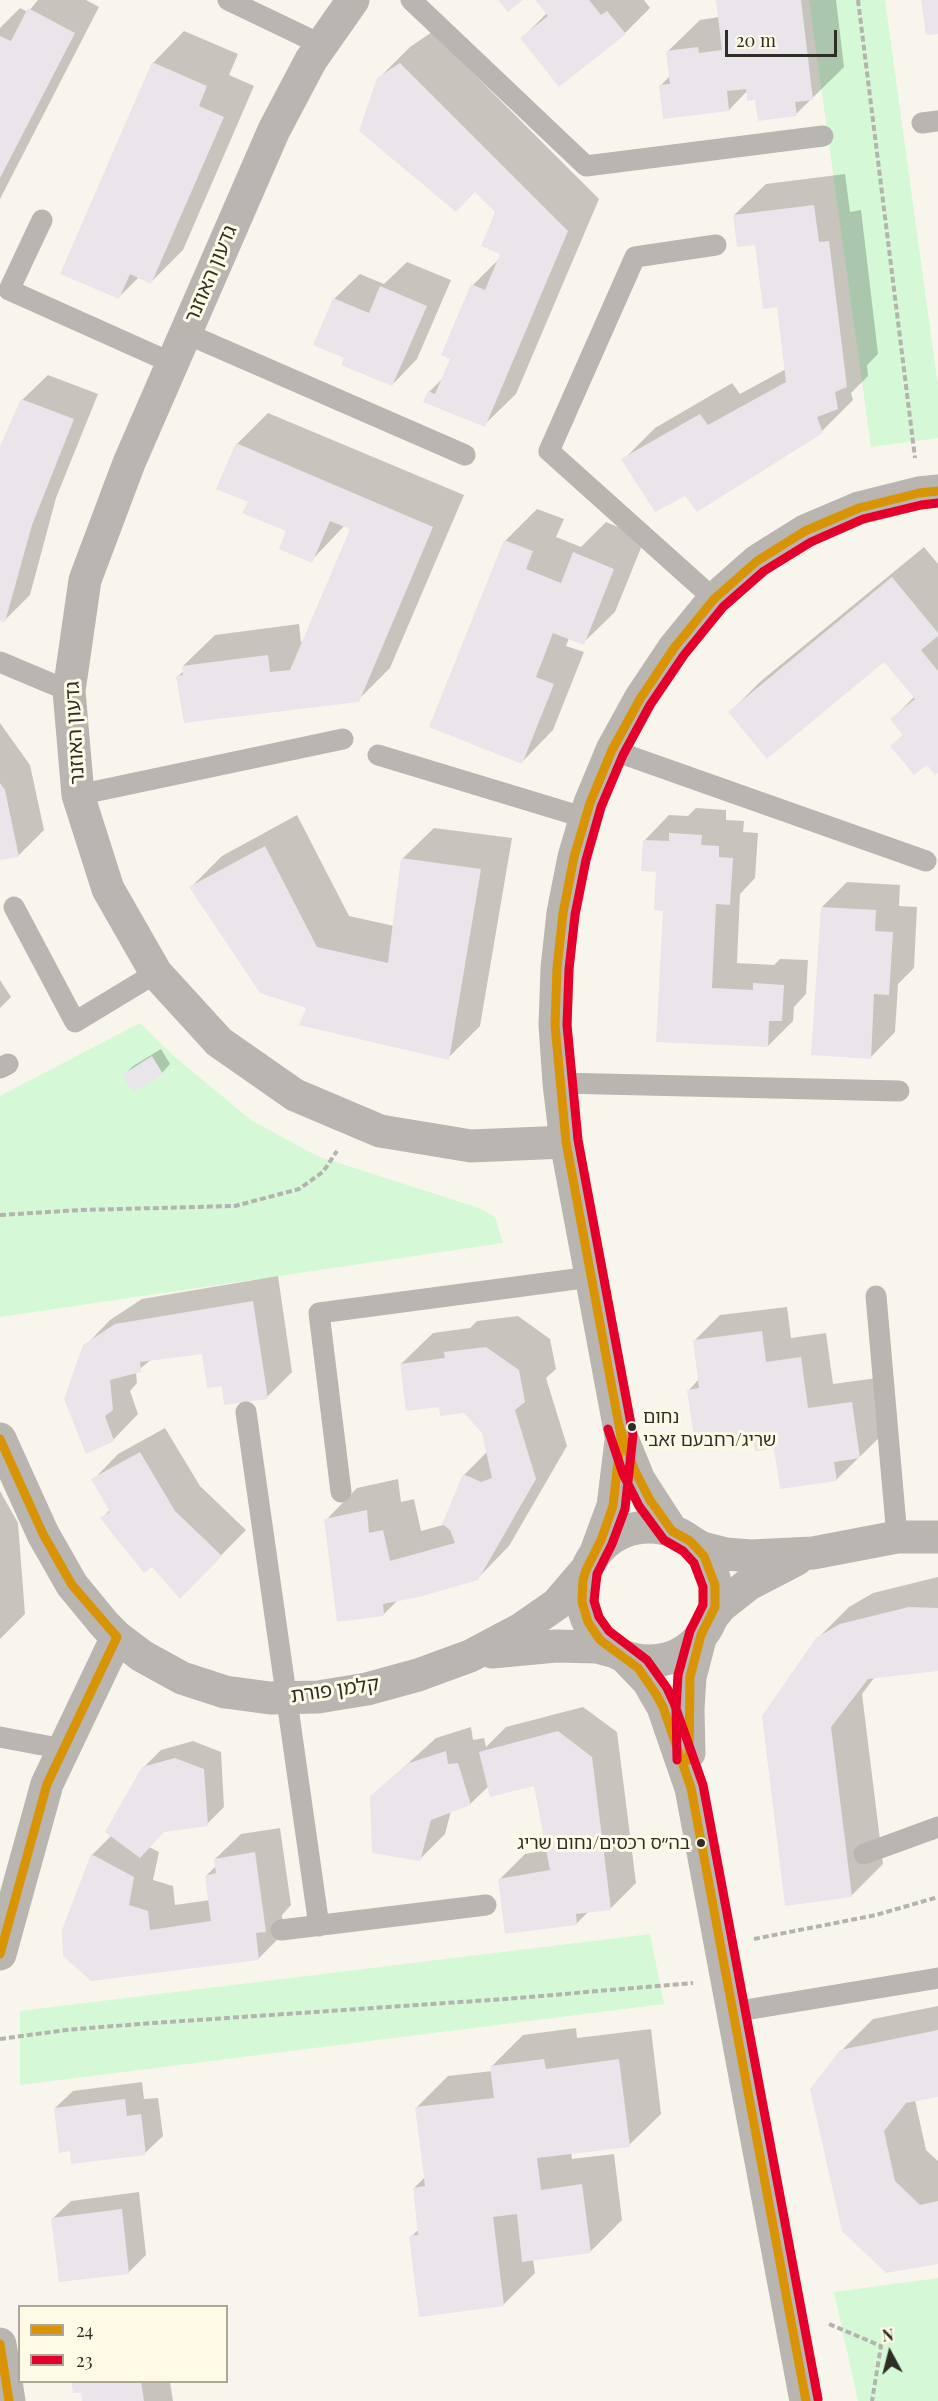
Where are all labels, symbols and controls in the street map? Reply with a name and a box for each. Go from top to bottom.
scale bar [728,18,840,56]
text: 20 m [736,28,776,52]
street label: גדעון האוזנר [180,222,242,326]
street label: גדעון האוזנר [60,681,90,785]
place label: נחום שריג/רחבעם זאבי [643,1406,776,1448]
marker: נחום שריג/רחבעם זאבי [626,1421,638,1433]
street label: קלמן פורת [289,1672,381,1708]
place label: בה״ס רכסים/נחום שריג [517,1832,690,1854]
marker: בה״ס רכסים/נחום שריג [695,1837,707,1849]
legend [18,2305,228,2383]
text: 24 [76,2318,94,2342]
north arrow [860,2323,920,2383]
text: N [881,2324,895,2346]
text: 23 [76,2348,93,2372]

